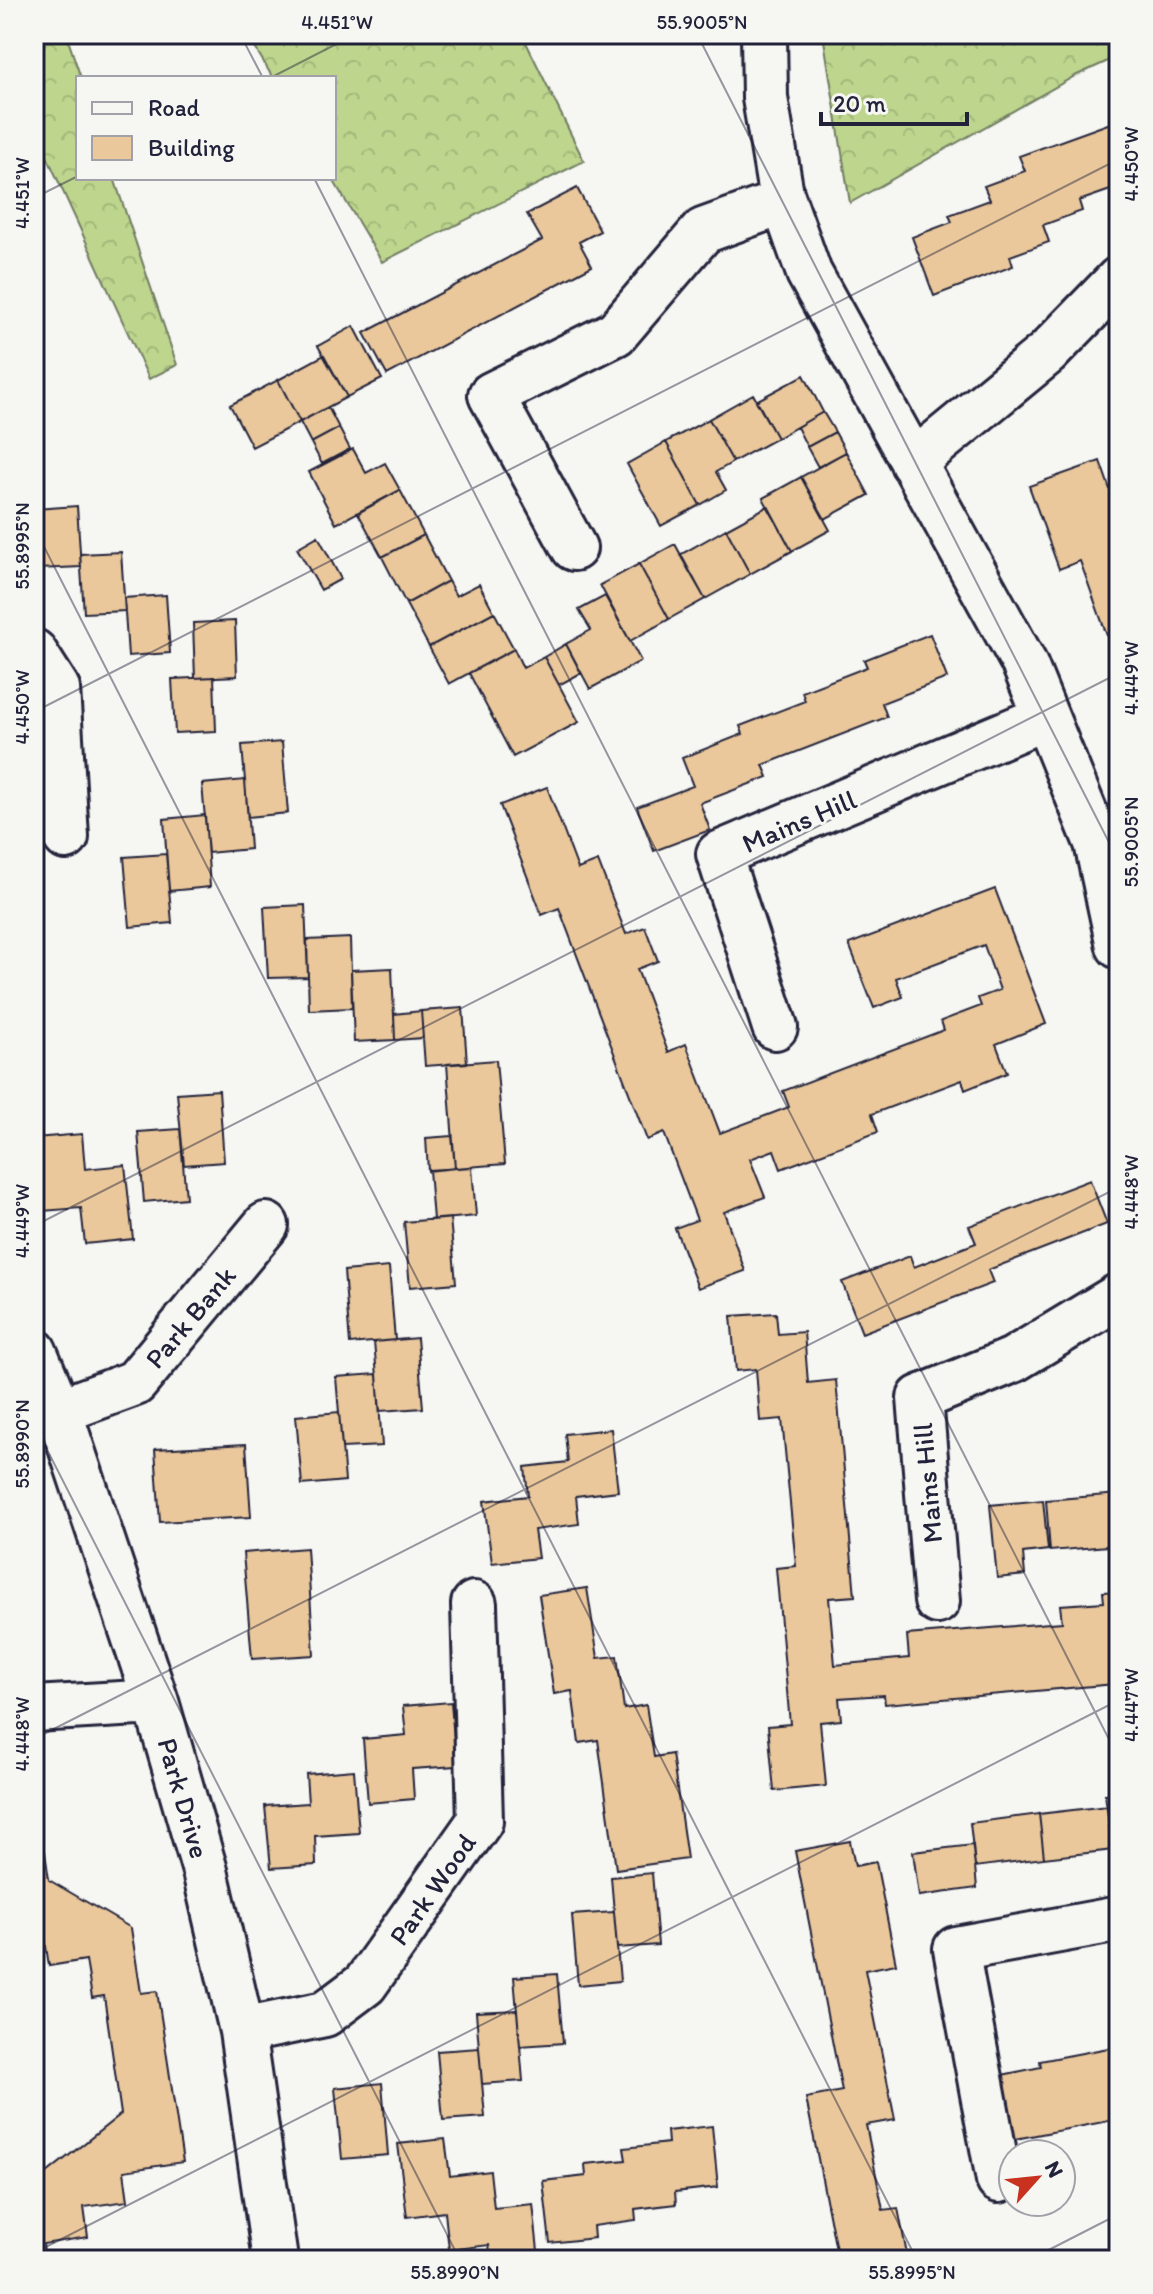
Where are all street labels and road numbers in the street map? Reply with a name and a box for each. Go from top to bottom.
street label: Mains Hill [737,782,861,860]
street label: Park Bank [137,1258,243,1375]
street label: Mains Hill [905,1421,949,1545]
street label: Park Drive [151,1734,217,1862]
street label: Park Wood [381,1826,483,1952]

